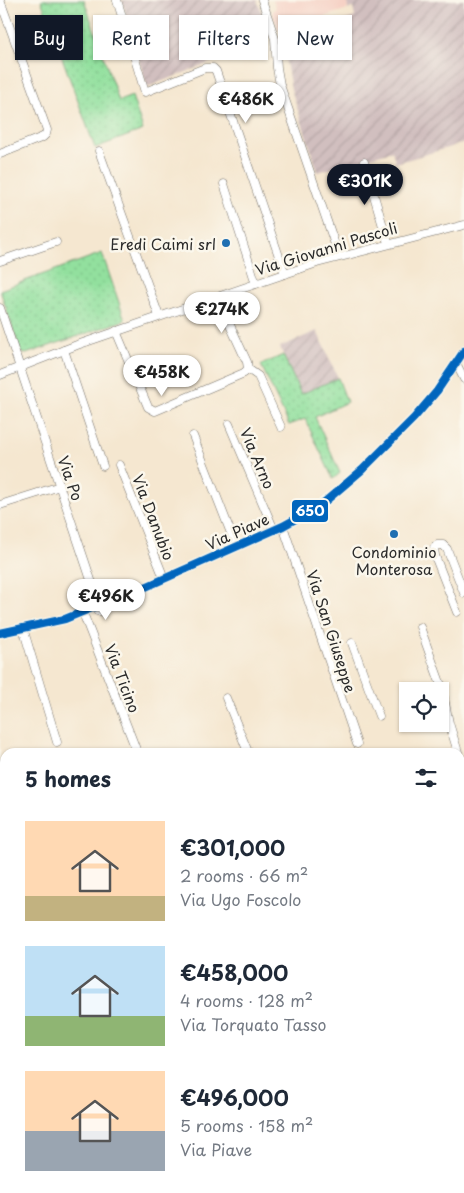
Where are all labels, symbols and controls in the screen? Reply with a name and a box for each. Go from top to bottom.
chip: Buy [15,15,83,60]
chip: Rent [93,15,169,60]
chip: Filters [179,15,268,60]
chip: New [278,15,352,60]
pin: €486K [211,82,281,124]
text: €486K [218,86,274,110]
pin: €301K [330,164,400,206]
text: €301K [338,168,392,192]
street label: Via Giovanni Pascoli [252,215,400,281]
place label: Eredi Caimi srl [110,232,216,255]
marker: Eredi Caimi srl [220,237,232,249]
pin: €274K [187,292,257,334]
text: €274K [195,296,249,320]
pin: €458K [127,354,197,397]
text: €458K [134,359,190,383]
street label: Via Arno [235,424,281,492]
street label: Via Po [53,452,89,504]
street label: Via Danubio [127,471,181,563]
line badge: 650 [291,499,329,523]
text: 650 [295,500,325,521]
street label: Via Piave [201,507,273,555]
marker: Condominio Monterosa [388,528,400,540]
place label: Condominio Monterosa [351,540,437,580]
street label: Via San Giuseppe [301,567,363,695]
pin: €496K [71,578,141,621]
text: €496K [78,583,134,607]
street label: Via Ticino [99,640,147,716]
map controls [399,682,449,732]
button: locate [399,682,449,732]
text: 5 homes [25,762,111,794]
icon: filters [412,764,440,792]
text: €301,000 [180,831,285,863]
icon: home [65,841,125,901]
text: 2 rooms · 66 m² [180,863,308,887]
text: Via Ugo Foscolo [180,887,301,911]
text: €458,000 [180,956,288,988]
icon: home [65,966,125,1026]
text: 4 rooms · 128 m² [180,988,313,1012]
text: Via Torquato Tasso [180,1012,326,1036]
text: €496,000 [180,1081,289,1113]
icon: home [65,1091,125,1151]
text: 5 rooms · 158 m² [180,1113,313,1137]
text: Via Piave [180,1137,252,1161]

